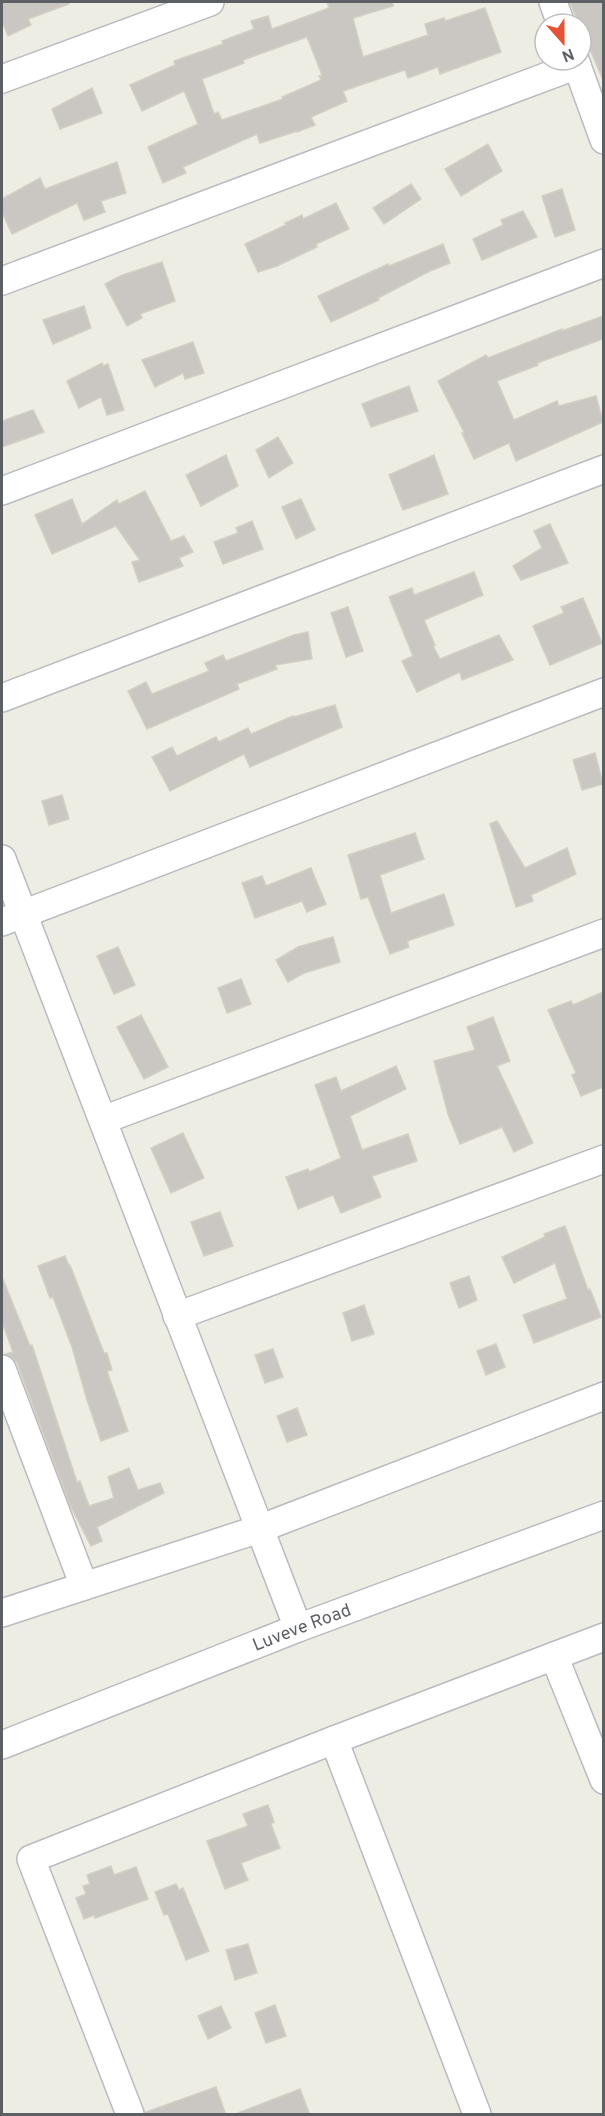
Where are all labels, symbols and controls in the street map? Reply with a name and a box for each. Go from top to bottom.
north arrow [533,12,593,72]
text: N [559,43,577,66]
street label: Luveve Road [250,1599,355,1658]

